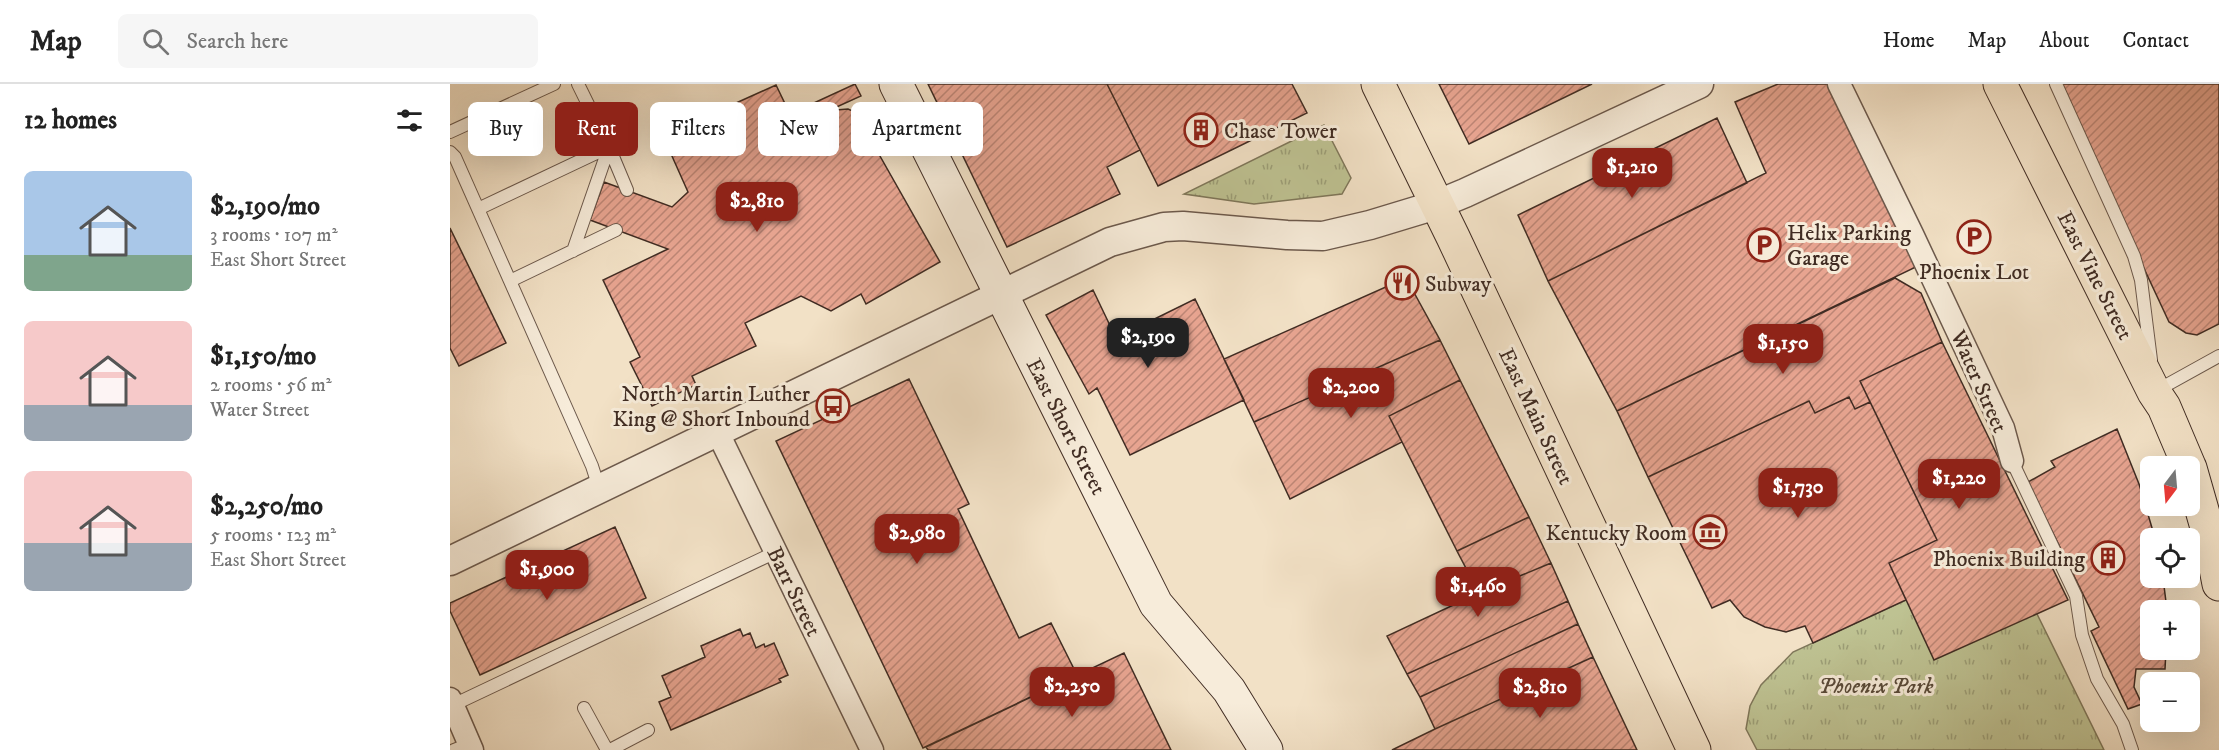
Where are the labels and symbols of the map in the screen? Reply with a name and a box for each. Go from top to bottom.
building icon: Chase Tower [1183,112,1219,148]
place label: Chase Tower [1224,118,1338,145]
pin: $1,210 [1583,148,1681,199]
pin: $2,810 [708,182,806,233]
street label: East Vine Street [2051,207,2139,345]
parking icon: Phoenix Lot [1956,219,1992,255]
place label: Helix Parking Garage [1787,220,1911,272]
parking icon: Helix Parking Garage [1746,227,1782,263]
place label: Phoenix Lot [1919,259,2029,286]
restaurant icon: Subway [1384,265,1420,301]
place label: Subway [1425,271,1492,298]
pin: $2,190 [1099,318,1197,369]
pin: $1,150 [1734,324,1832,375]
street label: Water Street [1944,325,2013,437]
street label: East Main Street [1492,344,1579,489]
street label: East Short Street [1020,354,1112,499]
pin: $2,200 [1302,368,1400,419]
place label: North Martin Luther King @ Short Inbound [612,381,811,433]
bus stop icon: North Martin Luther King @ Short Inbound [815,388,851,424]
north arrow [2140,456,2200,516]
pin: $1,220 [1910,459,2008,510]
pin: $1,730 [1749,468,1847,519]
pin: $2,980 [868,514,966,565]
museum icon: Kentucky Room [1692,514,1728,550]
place label: Kentucky Room [1546,520,1687,547]
building icon: Phoenix Building [2090,540,2126,576]
street label: Barr Street [760,542,827,641]
place label: Phoenix Building [1933,546,2085,573]
pin: $1,900 [498,550,596,601]
pin: $1,460 [1429,567,1527,618]
pin: $2,250 [1023,667,1121,718]
pin: $2,810 [1491,668,1589,719]
park label: Phoenix Park [1819,673,1934,700]

